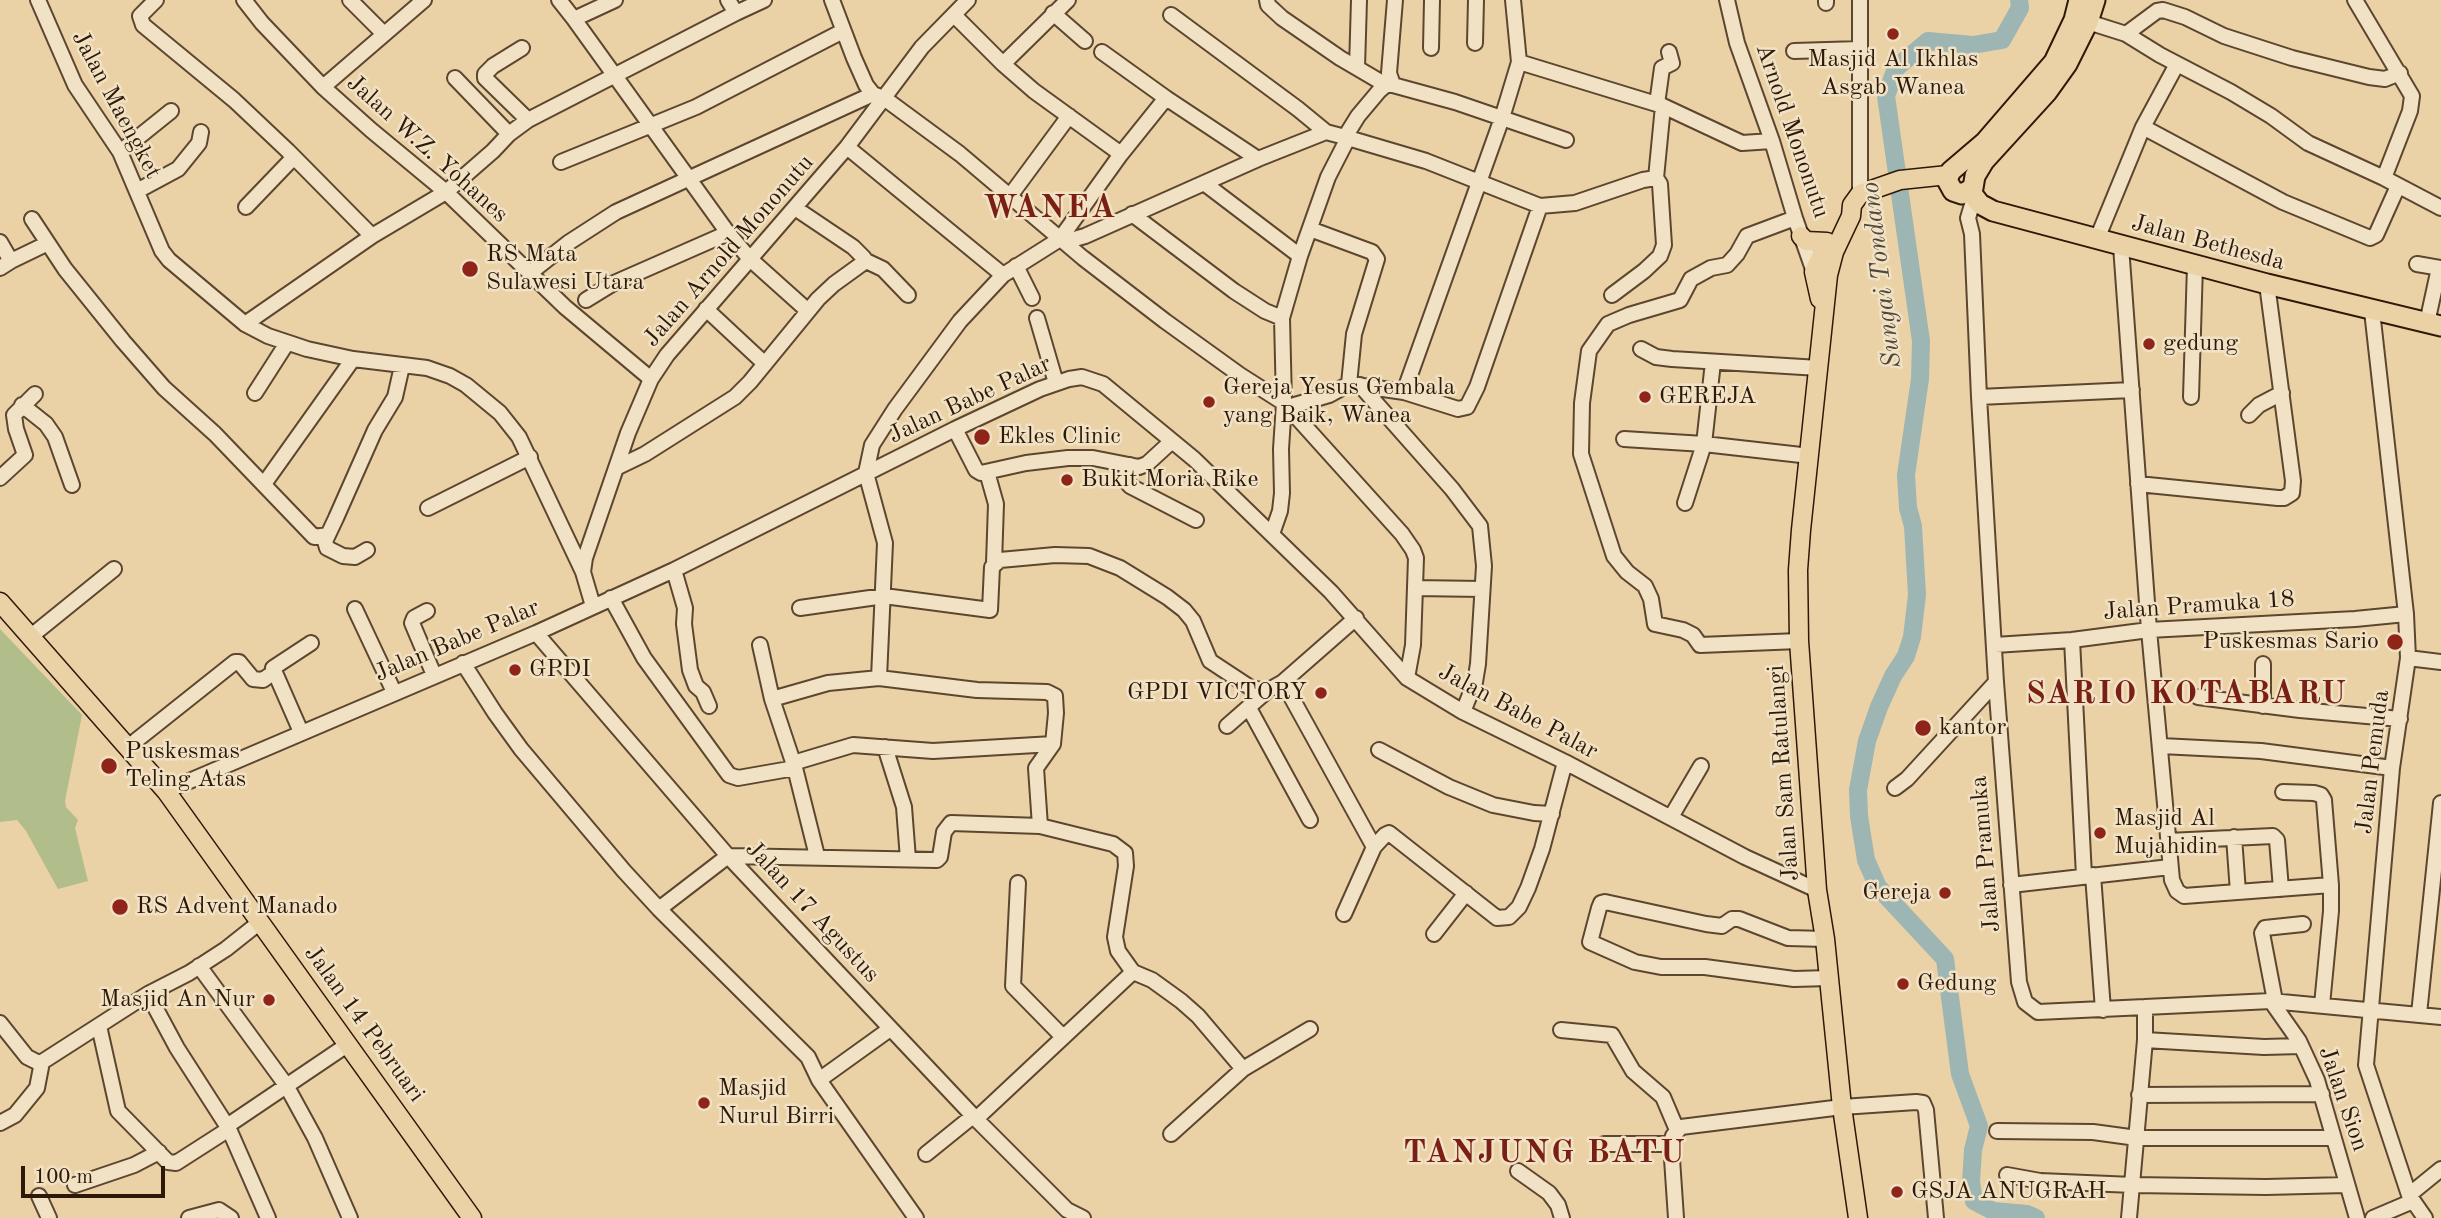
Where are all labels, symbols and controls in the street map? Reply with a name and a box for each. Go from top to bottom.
street label: Jalan Maengket [65,26,167,184]
marker: Masjid Al Ikhlas Asgab Wanea [1885,26,1901,42]
street label: Arnold Mononutu [1749,40,1835,222]
place label: Masjid Al Ikhlas Asgab Wanea [1807,46,1979,102]
street label: Jalan W.Z. Yohanes [340,69,514,229]
street label: Jalan Arnold Mononutu [638,149,820,353]
water label: Sungai Tondano [1855,180,1909,370]
district label: WANEA [984,190,1116,228]
street label: Jalan Bethesda [2128,209,2288,277]
place label: RS Mata Sulawesi Utara [486,241,644,297]
marker: RS Mata Sulawesi Utara [460,259,480,279]
place label: gedung [2163,330,2238,358]
marker: gedung [2141,336,2157,352]
street label: Jalan Babe Palar [884,350,1056,450]
place label: Gereja Yesus Gembala yang Baik, Wanea [1223,374,1455,430]
place label: GEREJA [1659,383,1756,411]
marker: GEREJA [1637,389,1653,405]
marker: Gereja Yesus Gembala yang Baik, Wanea [1201,394,1217,410]
place label: Ekles Clinic [998,423,1121,451]
marker: Ekles Clinic [972,427,992,447]
place label: Bukit Moria Rike [1081,466,1259,494]
marker: Bukit Moria Rike [1059,472,1075,488]
street label: Jalan Pramuka 18 [2102,585,2296,627]
street label: Jalan Babe Palar [370,593,544,689]
place label: Puskesmas Sario [2203,628,2379,656]
marker: Puskesmas Sario [2385,632,2405,652]
place label: GPDI [529,656,591,684]
street label: Jalan Babe Palar [1433,658,1603,766]
marker: GPDI [507,662,523,678]
street label: Jalan Sam Ratulangi [1762,664,1806,882]
district label: SARIO KOTABARU [2027,676,2347,714]
place label: GPDI VICTORY [1127,679,1307,707]
marker: GPDI VICTORY [1313,685,1329,701]
street label: Jalan Pemuda [2350,688,2396,836]
place label: kantor [1939,714,2006,742]
marker: kantor [1913,718,1933,738]
place label: Puskesmas Teling Atas [125,738,246,794]
marker: Puskesmas Teling Atas [99,756,119,776]
street label: Jalan Pramuka [1965,775,2007,933]
place label: Masjid Al Mujahidin [2114,805,2218,861]
marker: Masjid Al Mujahidin [2092,825,2108,841]
street label: Jalan 17 Agustus [739,835,885,989]
place label: Gereja [1862,879,1931,907]
marker: Gereja [1937,885,1953,901]
place label: RS Advent Manado [136,893,338,921]
marker: RS Advent Manado [110,897,130,917]
street label: Jalan 14 Pebruari [298,940,430,1108]
place label: Gedung [1917,970,1997,998]
marker: Gedung [1895,976,1911,992]
place label: Masjid An Nur [100,986,255,1014]
marker: Masjid An Nur [261,992,277,1008]
street label: Jalan Sion [2312,1043,2374,1155]
place label: Masjid Nurul Birri [718,1075,834,1131]
marker: Masjid Nurul Birri [696,1095,712,1111]
district label: TANJUNG BATU [1405,1135,1685,1173]
scale bar [24,1152,168,1196]
text: 100 m [34,1167,93,1188]
place label: GSJA ANUGRAH [1911,1178,2106,1206]
marker: GSJA ANUGRAH [1889,1184,1905,1200]

